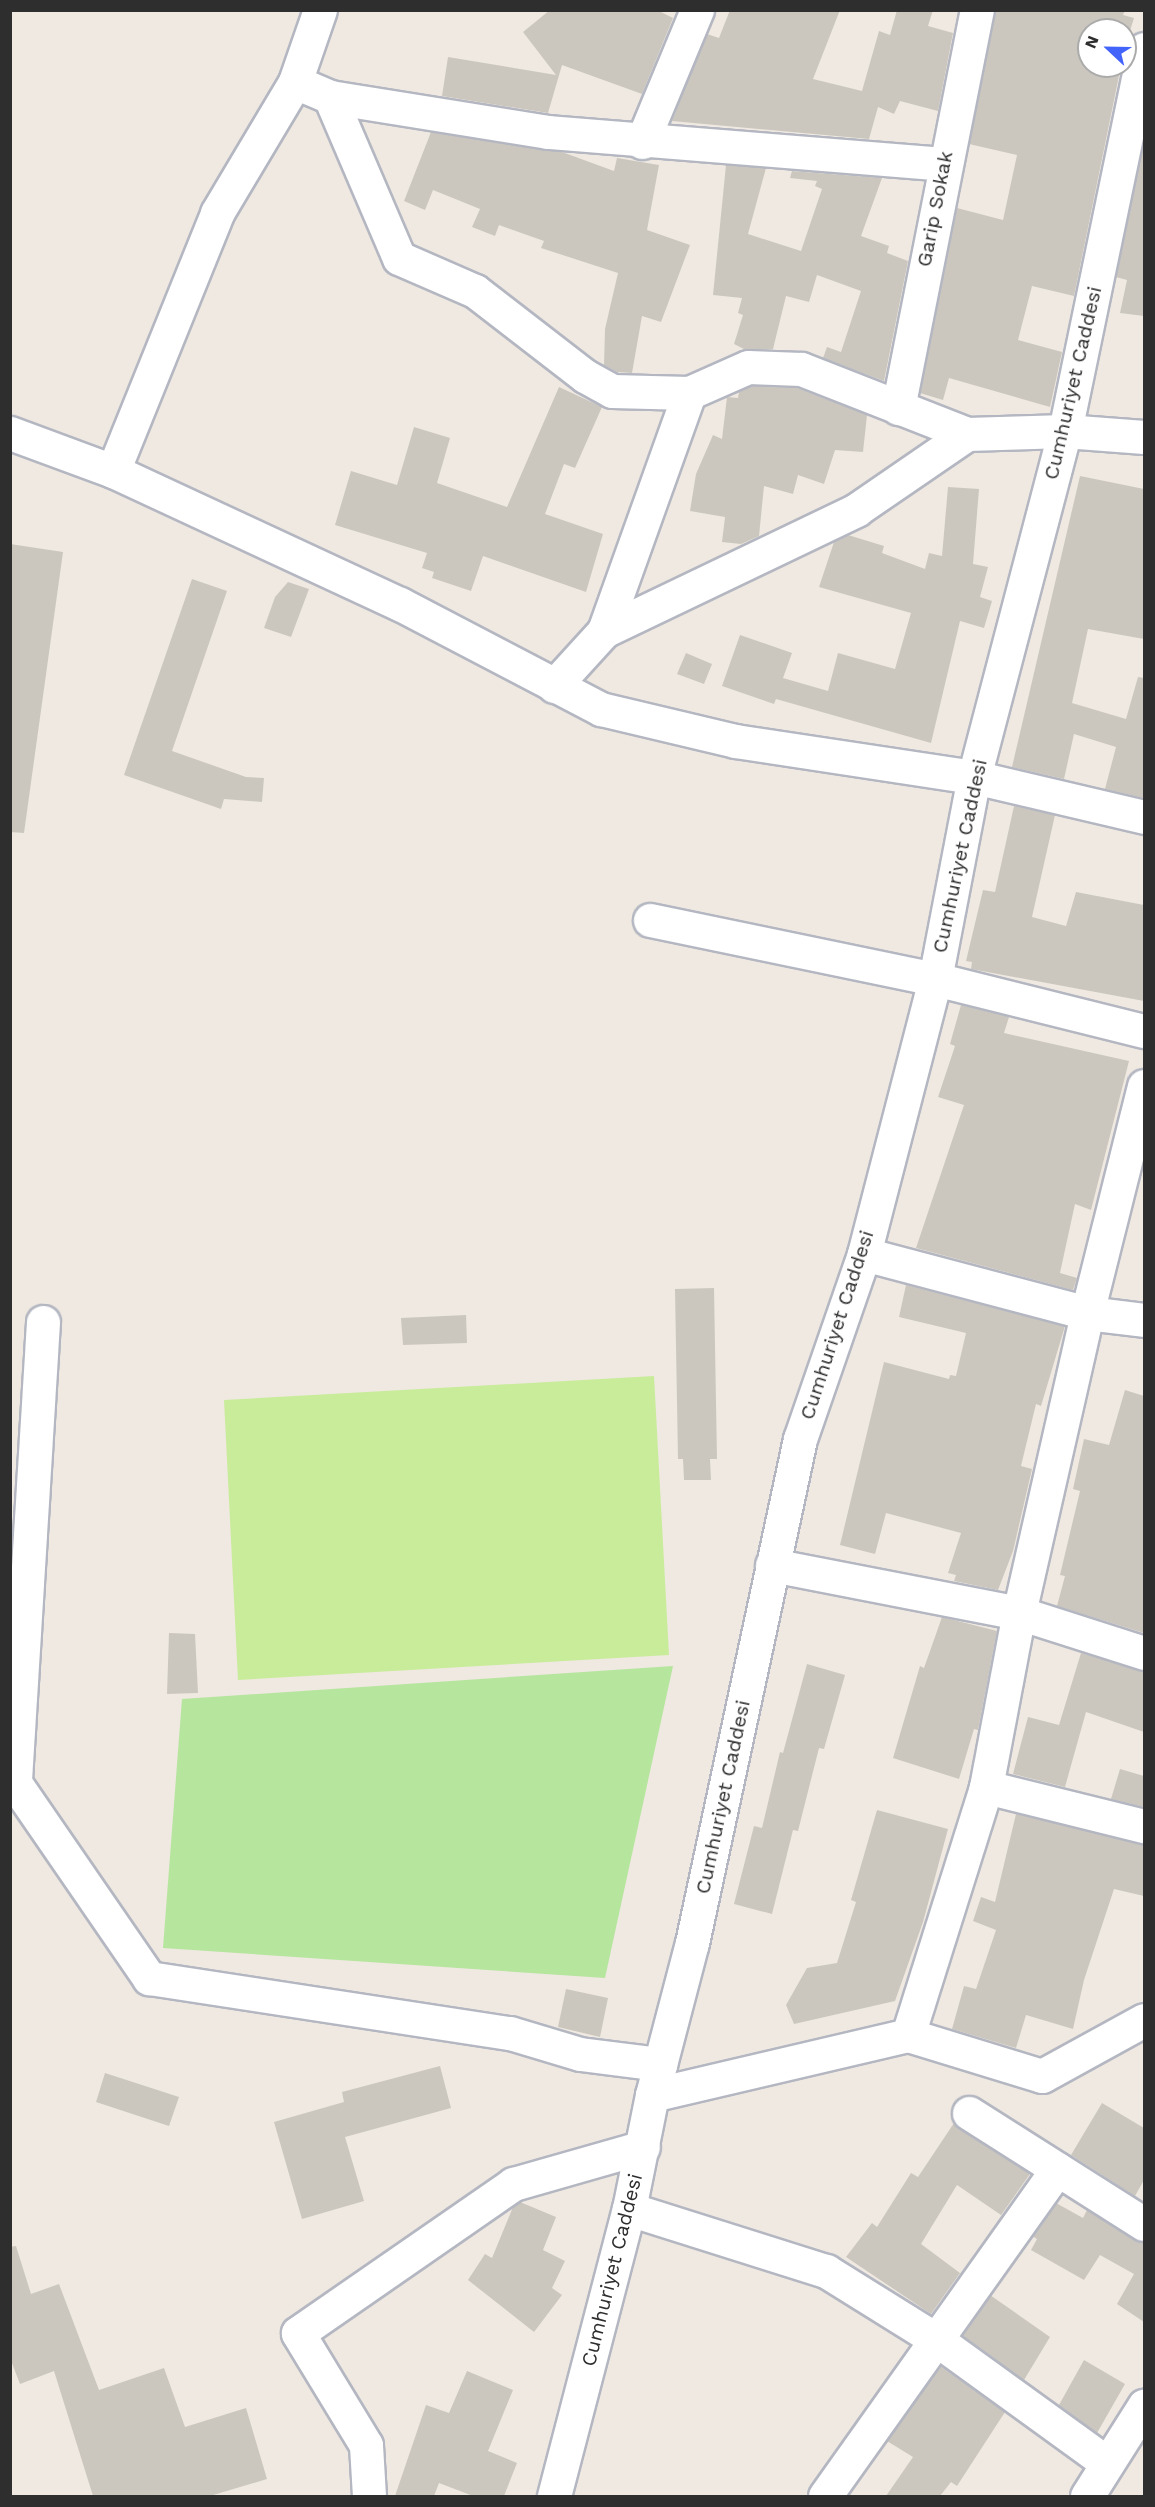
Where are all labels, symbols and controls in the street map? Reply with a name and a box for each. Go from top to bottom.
north arrow [1077,18,1137,78]
text: N [1081,33,1103,51]
street label: Garip Sokak [912,149,958,269]
street label: Cumhuriyet Caddesi [1039,284,1107,482]
street label: Cumhuriyet Caddesi [928,757,992,955]
street label: Cumhuriyet Caddesi [795,1227,879,1423]
street label: Cumhuriyet Caddesi [691,1698,755,1896]
street label: Cumhuriyet Caddesi [576,2171,648,2369]

